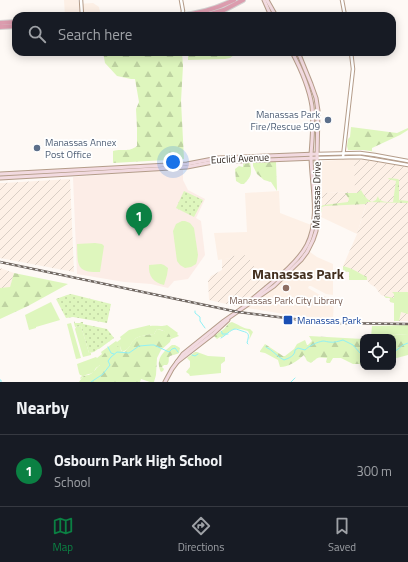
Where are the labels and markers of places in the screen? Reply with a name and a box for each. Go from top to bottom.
place label: Manassas Park Fire/Rescue 509 [251,107,320,134]
marker: Manassas Park Fire/Rescue 509 [323,115,333,125]
place label: Manassas Annex Post Office [45,135,117,162]
marker: Manassas Annex Post Office [32,143,42,153]
pin: 1 [126,203,152,236]
marker: Manassas Park City Library [281,283,291,293]
place label: Manassas Park City Library [229,293,343,308]
place label: Manassas Park [297,313,361,328]
marker: Manassas Park [282,314,294,326]

